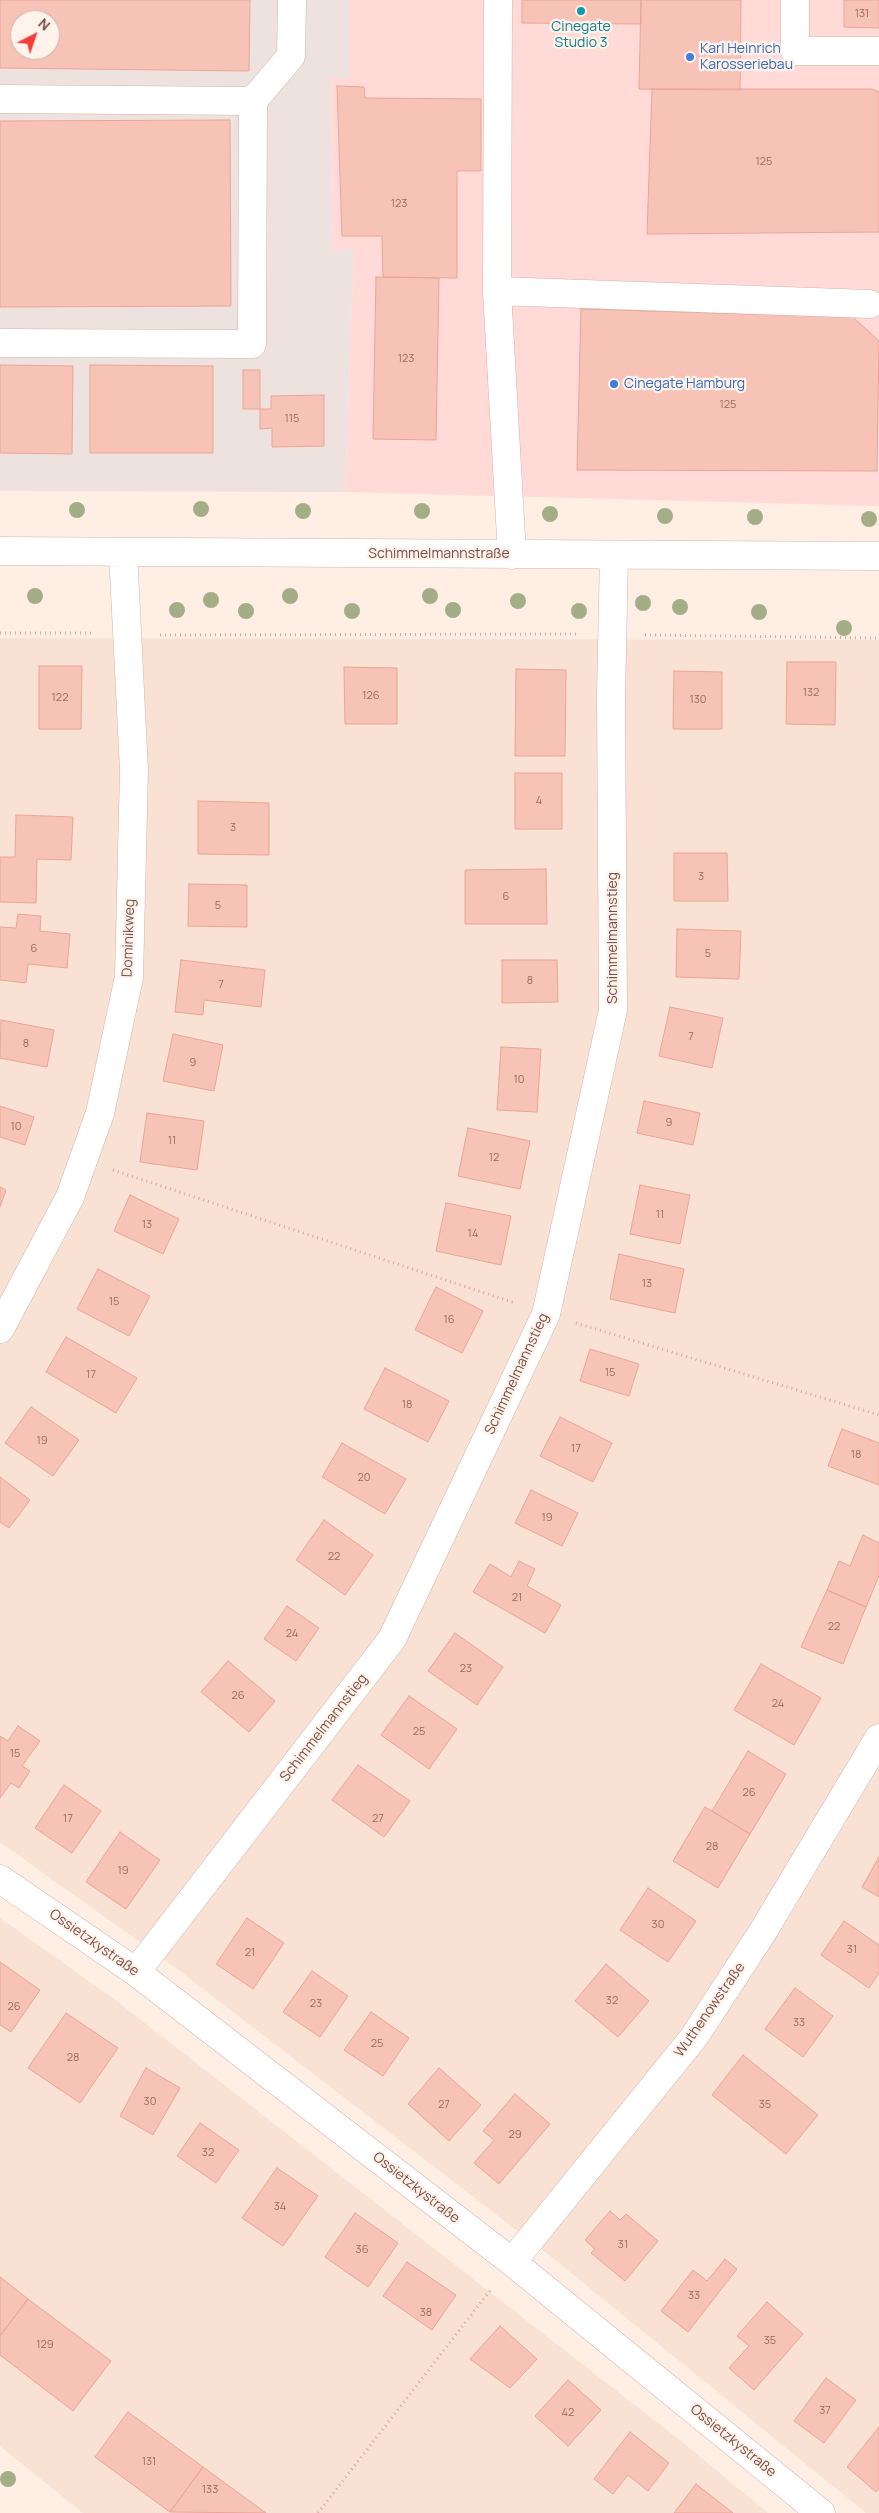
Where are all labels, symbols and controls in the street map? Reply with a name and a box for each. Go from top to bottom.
marker: Cinegate Studio 3 [575,5,587,17]
house number: 131 [855,7,869,21]
north arrow [10,10,60,60]
text: N [34,14,55,35]
place label: Cinegate Studio 3 [551,19,611,52]
place label: Karl Heinrich Karosseriebau [700,41,793,74]
marker: Karl Heinrich Karosseriebau [684,51,696,63]
house number: 125 [756,155,772,169]
house number: 123 [391,197,407,211]
house number: 123 [398,352,414,366]
place label: Cinegate Hamburg [624,376,745,392]
marker: Cinegate Hamburg [608,378,620,390]
house number: 125 [720,398,736,412]
house number: 115 [285,412,299,426]
street label: Schimmelmannstraße [368,546,510,562]
house number: 132 [803,686,819,700]
house number: 126 [362,689,380,703]
house number: 122 [52,691,68,705]
house number: 130 [689,693,707,707]
house number: 4 [536,794,542,808]
house number: 3 [230,821,236,835]
house number: 3 [698,870,704,884]
street label: Schimmelmannstieg [605,872,621,1004]
house number: 6 [503,890,509,904]
street label: Dominikweg [119,899,139,977]
house number: 5 [215,899,221,913]
house number: 6 [31,942,37,956]
house number: 5 [705,947,711,961]
house number: 8 [527,974,533,988]
house number: 7 [218,978,224,992]
house number: 7 [688,1030,694,1044]
house number: 8 [23,1037,29,1051]
house number: 9 [190,1056,196,1070]
house number: 10 [514,1073,524,1087]
house number: 9 [666,1116,672,1130]
house number: 10 [11,1120,21,1134]
house number: 11 [168,1134,176,1148]
house number: 12 [489,1151,499,1165]
house number: 11 [656,1208,664,1222]
house number: 13 [142,1218,152,1232]
house number: 14 [468,1227,478,1241]
house number: 13 [642,1277,652,1291]
house number: 15 [109,1295,119,1309]
street label: Schimmelmannstieg [481,1311,553,1437]
house number: 16 [443,1313,455,1327]
house number: 15 [605,1366,615,1380]
house number: 17 [86,1368,96,1382]
house number: 18 [402,1398,412,1412]
house number: 19 [36,1434,48,1448]
house number: 17 [571,1442,581,1456]
house number: 18 [851,1448,861,1462]
house number: 20 [358,1471,370,1485]
house number: 19 [541,1511,553,1525]
house number: 22 [328,1550,340,1564]
house number: 21 [512,1591,522,1605]
house number: 22 [828,1620,840,1634]
house number: 24 [286,1627,298,1641]
house number: 23 [460,1662,472,1676]
street label: Schimmelmannstieg [277,1671,371,1785]
house number: 26 [231,1689,245,1703]
house number: 24 [772,1697,784,1711]
house number: 25 [413,1725,425,1739]
house number: 15 [10,1747,20,1761]
house number: 26 [742,1786,756,1800]
house number: 17 [63,1812,73,1826]
house number: 27 [372,1812,384,1826]
house number: 28 [706,1840,718,1854]
house number: 19 [117,1864,129,1878]
street label: Ossietzkystraße [46,1906,142,1980]
house number: 30 [652,1918,664,1932]
house number: 31 [847,1943,857,1957]
house number: 21 [245,1946,255,1960]
street label: Wuthenowstraße [671,1959,749,2061]
house number: 32 [606,1994,618,2008]
house number: 23 [310,1997,322,2011]
house number: 26 [7,2000,21,2014]
house number: 33 [793,2016,805,2030]
house number: 25 [371,2037,383,2051]
house number: 28 [67,2051,79,2065]
house number: 30 [144,2095,156,2109]
house number: 27 [438,2098,450,2112]
house number: 35 [759,2098,771,2112]
house number: 29 [508,2128,522,2142]
house number: 32 [202,2146,214,2160]
street label: Ossietzkystraße [369,2149,463,2227]
house number: 34 [274,2200,286,2214]
house number: 31 [618,2238,628,2252]
house number: 36 [356,2243,368,2257]
house number: 33 [688,2289,700,2303]
house number: 38 [420,2306,432,2320]
house number: 35 [764,2334,776,2348]
house number: 129 [36,2338,54,2352]
street label: Ossietzkystraße [687,2401,779,2481]
house number: 37 [819,2404,831,2418]
house number: 42 [562,2406,574,2420]
house number: 131 [142,2455,156,2469]
house number: 133 [202,2483,218,2497]

